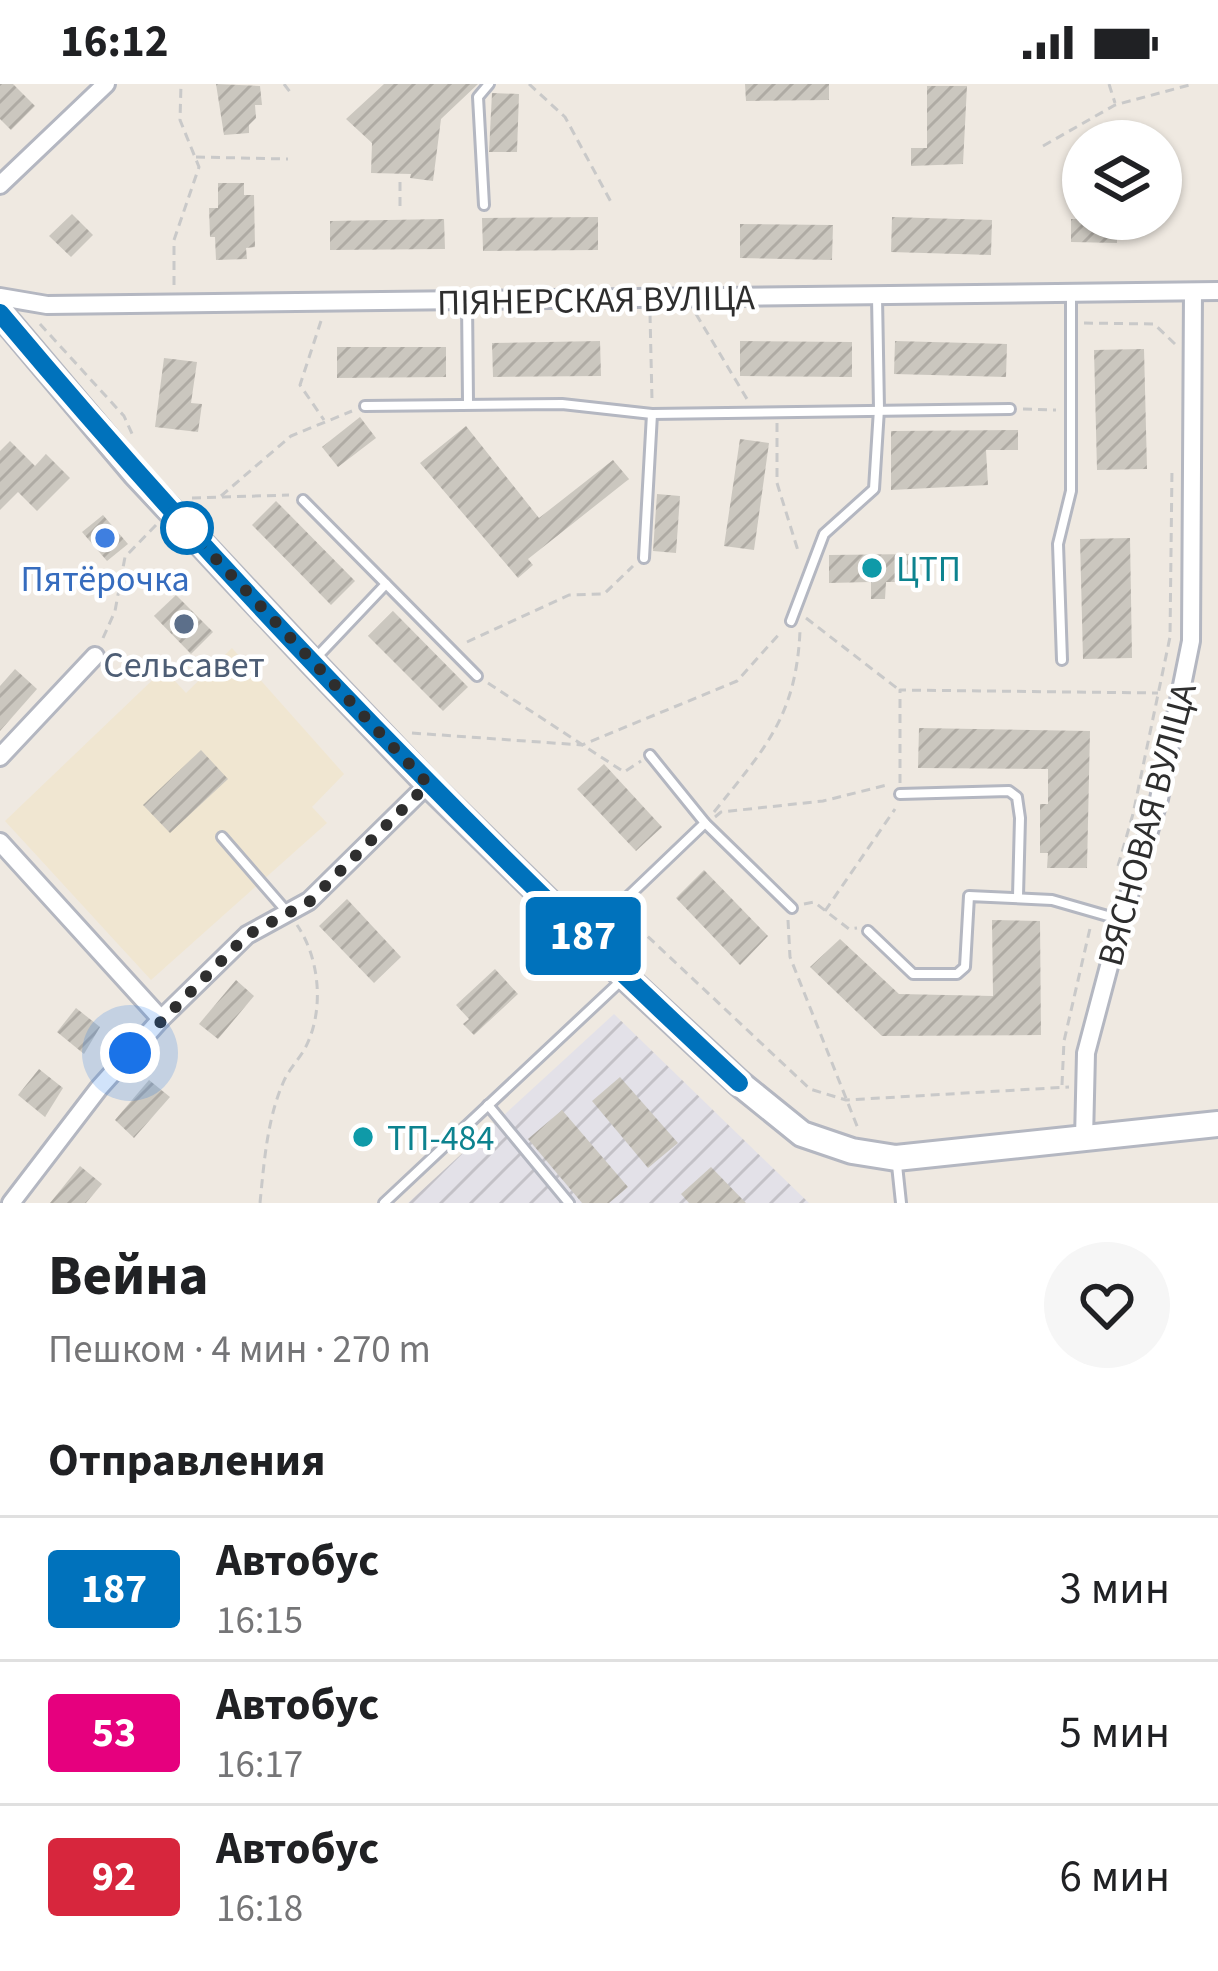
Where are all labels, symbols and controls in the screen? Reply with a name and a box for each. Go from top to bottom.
text: 16:12 [60,10,169,74]
map controls [1062,120,1182,240]
button: layers [1062,120,1182,240]
street label: ПІЯНЕРСКАЯ ВУЛІЦА [437,272,756,329]
unlabelled marker [162,503,212,553]
marker: Пятёрочка [92,525,118,551]
place label: ЦТП [896,544,961,595]
place label: Пятёрочка [20,554,190,605]
marker: ЦТП [859,555,885,581]
marker: Сельсавет [171,611,197,637]
place label: Сельсавет [103,640,265,691]
street label: ВЯСНОВАЯ ВУЛІЦА [1085,677,1210,972]
line badge: 187 [514,897,652,975]
text: 187 [550,906,616,966]
your location [100,1023,160,1083]
place label: ТП-484 [387,1113,494,1164]
marker: ТП-484 [350,1124,376,1150]
text: Вейна [48,1236,208,1317]
button: heart [1044,1242,1170,1368]
text: Пешком · 4 мин · 270 m [48,1322,431,1378]
text: Отправления [48,1429,326,1493]
text: Автобус [216,1529,379,1593]
text: 3 мин [1059,1557,1170,1621]
text: 187 [81,1559,147,1619]
text: 16:15 [216,1593,303,1649]
text: Автобус [216,1673,379,1737]
text: 5 мин [1059,1701,1170,1765]
text: 53 [92,1703,136,1763]
text: 16:17 [216,1737,303,1793]
text: Автобус [216,1817,379,1881]
text: 6 мин [1059,1845,1170,1909]
text: 92 [92,1847,136,1907]
text: 16:18 [216,1881,303,1937]

